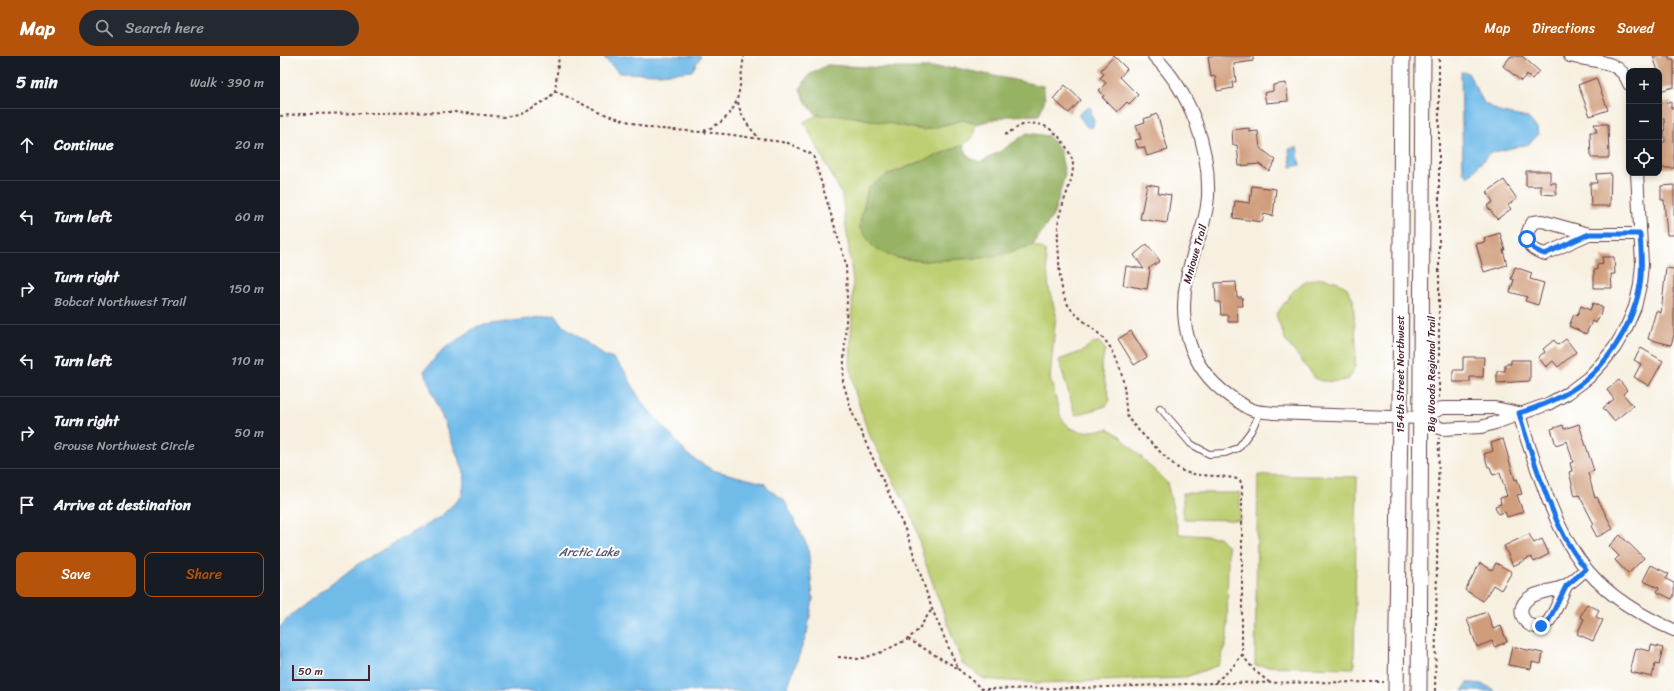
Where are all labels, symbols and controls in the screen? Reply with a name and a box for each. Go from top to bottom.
search box [79,10,359,46]
text: Map [20,12,55,45]
text: Search here [125,15,204,41]
text: Map [1484,16,1510,41]
text: Directions [1532,16,1595,41]
text: Saved [1617,16,1654,41]
icon: search [93,17,115,39]
text: 5 min [16,67,58,97]
map controls [1626,68,1662,176]
button: + [1626,68,1662,104]
text: Walk · 390 m [190,71,264,94]
button: − [1626,104,1662,140]
text: Continue [54,132,114,158]
text: 20 m [235,133,264,156]
icon: ahead [16,134,38,156]
button: locate [1626,140,1662,176]
text: Turn left [54,204,112,230]
text: 60 m [235,205,264,228]
icon: left [16,206,38,228]
street label: Mniowe Trail [1177,221,1213,286]
route start [1518,230,1536,248]
text: Turn right [54,264,119,290]
text: 150 m [229,277,264,300]
icon: right [16,278,38,300]
text: Bobcat Northwest Trail [54,290,186,313]
street label: 154th Street Northwest [1391,315,1410,433]
street label: Big Woods Regional Trail [1422,315,1441,432]
text: Turn left [54,348,112,374]
text: 110 m [231,349,264,372]
icon: left [16,350,38,372]
text: Turn right [54,408,119,434]
text: 50 m [234,421,264,444]
icon: right [16,422,38,444]
text: Grouse Northwest Circle [54,434,195,457]
text: Arrive at destination [54,492,191,518]
icon: arrive [16,494,38,516]
water label: Arctic Lake [558,541,620,563]
button: Save [16,552,136,597]
button: Share [144,552,264,597]
route end [1532,617,1550,635]
text: 50 m [298,662,323,681]
scale bar [292,663,370,682]

